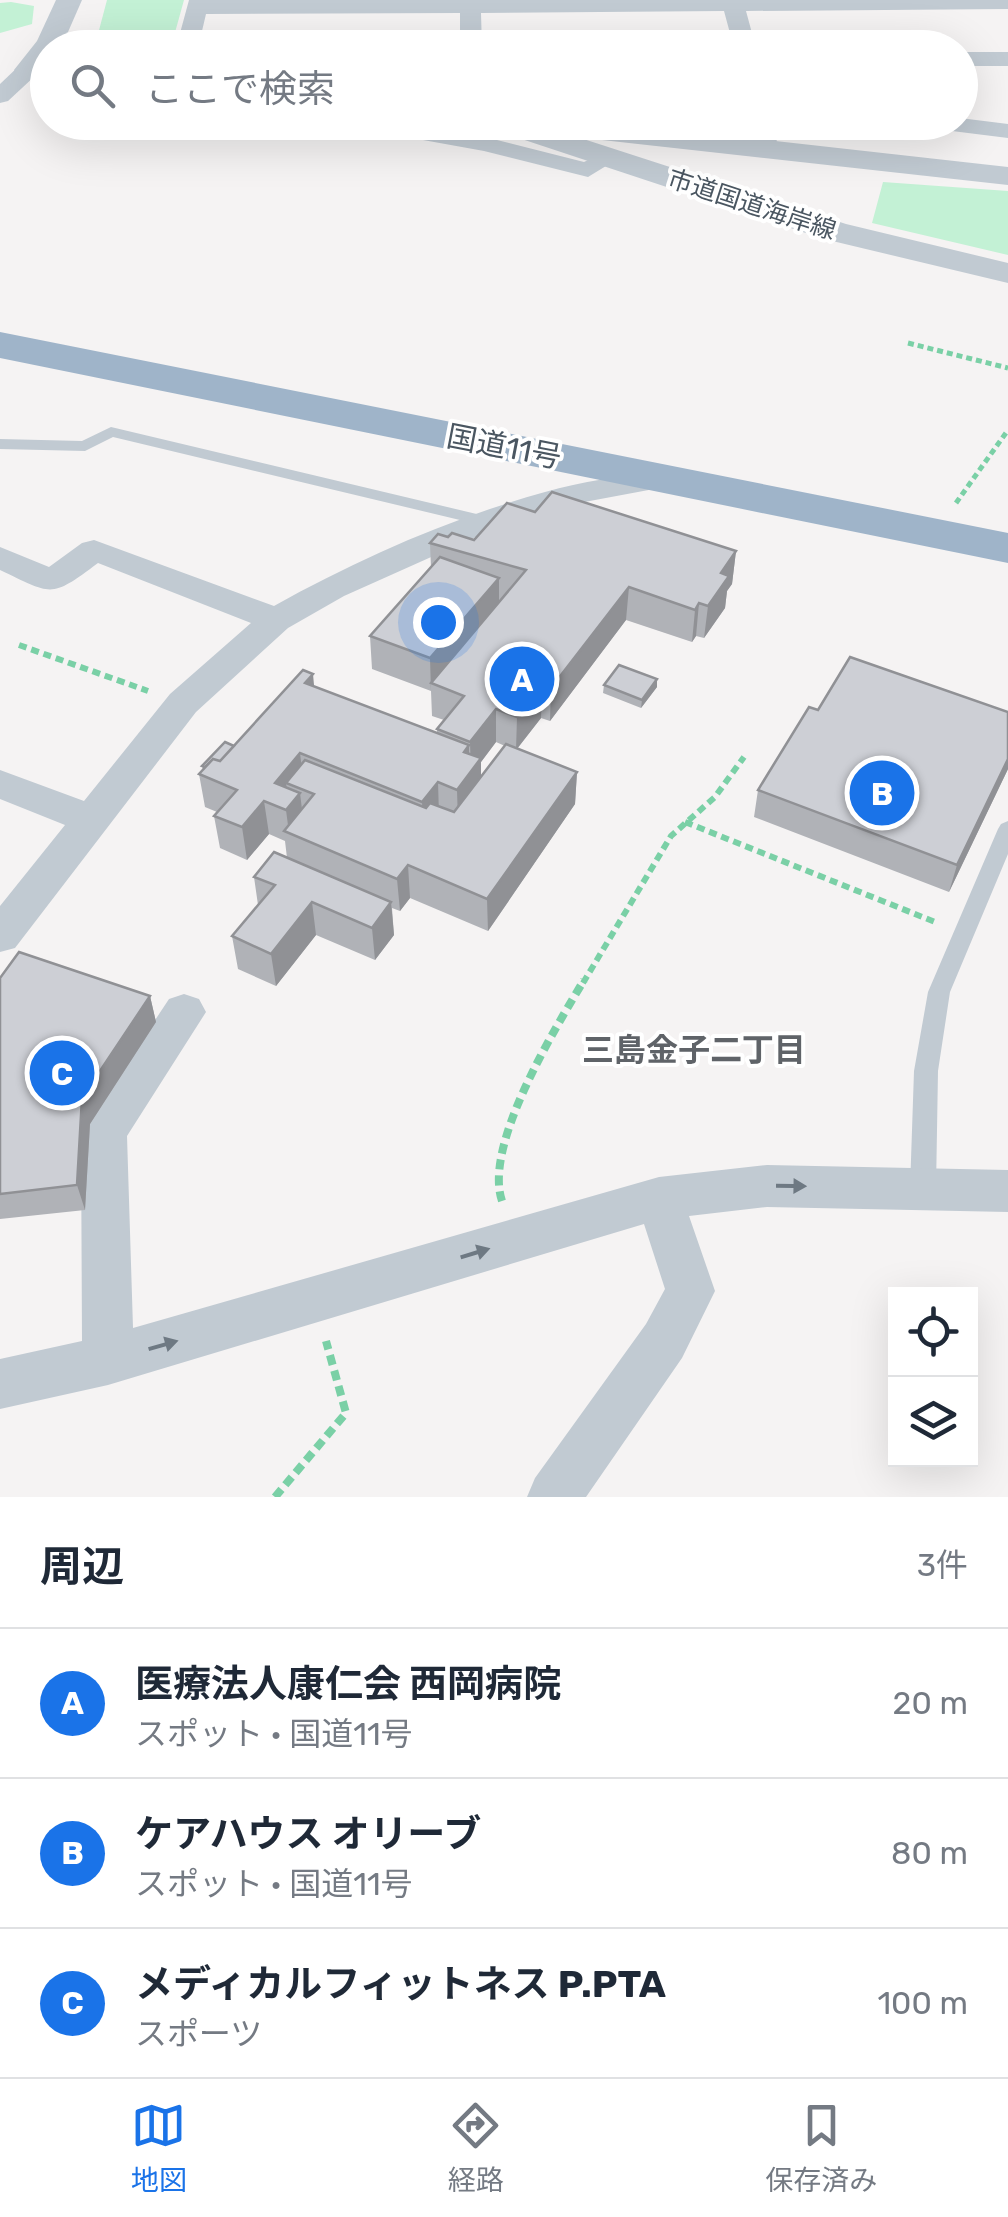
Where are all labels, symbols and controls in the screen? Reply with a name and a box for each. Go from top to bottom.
search box [30,30,978,140]
icon: search [65,58,120,113]
text: ここで検索 [145,66,335,112]
street label: 市道国道海岸線 [664,164,840,245]
street label: 国道11号 [444,418,564,476]
your location [413,597,464,648]
pin: A [490,642,554,716]
pin: B [850,756,914,830]
district label: 三島金子二丁目 [582,1031,806,1069]
pin: C [30,1036,94,1110]
one-way arrow [775,1179,807,1195]
one-way arrow [460,1245,490,1260]
map controls [888,1287,978,1467]
button: locate [888,1287,978,1377]
one-way arrow [148,1336,179,1352]
button: layers [888,1377,978,1467]
text: 周辺 [40,1542,124,1592]
text: 3件 [917,1546,968,1584]
text: 医療法人康仁会 西岡病院 [135,1661,561,1707]
text: A [61,1684,84,1722]
text: 20 m [893,1684,968,1722]
text: スポット · 国道11号 [135,1715,413,1753]
text: ケアハウス オリーブ [135,1811,481,1857]
text: B [61,1834,84,1872]
text: 80 m [891,1834,968,1872]
text: スポット · 国道11号 [135,1865,413,1903]
text: メディカルフィットネス P.PTA [135,1961,666,2007]
text: C [61,1984,84,2022]
text: 100 m [877,1984,968,2022]
text: スポーツ [135,2015,262,2053]
tab: 地図 [131,2098,187,2198]
tab: 経路 [448,2098,504,2198]
tab: 保存済み [765,2098,877,2198]

